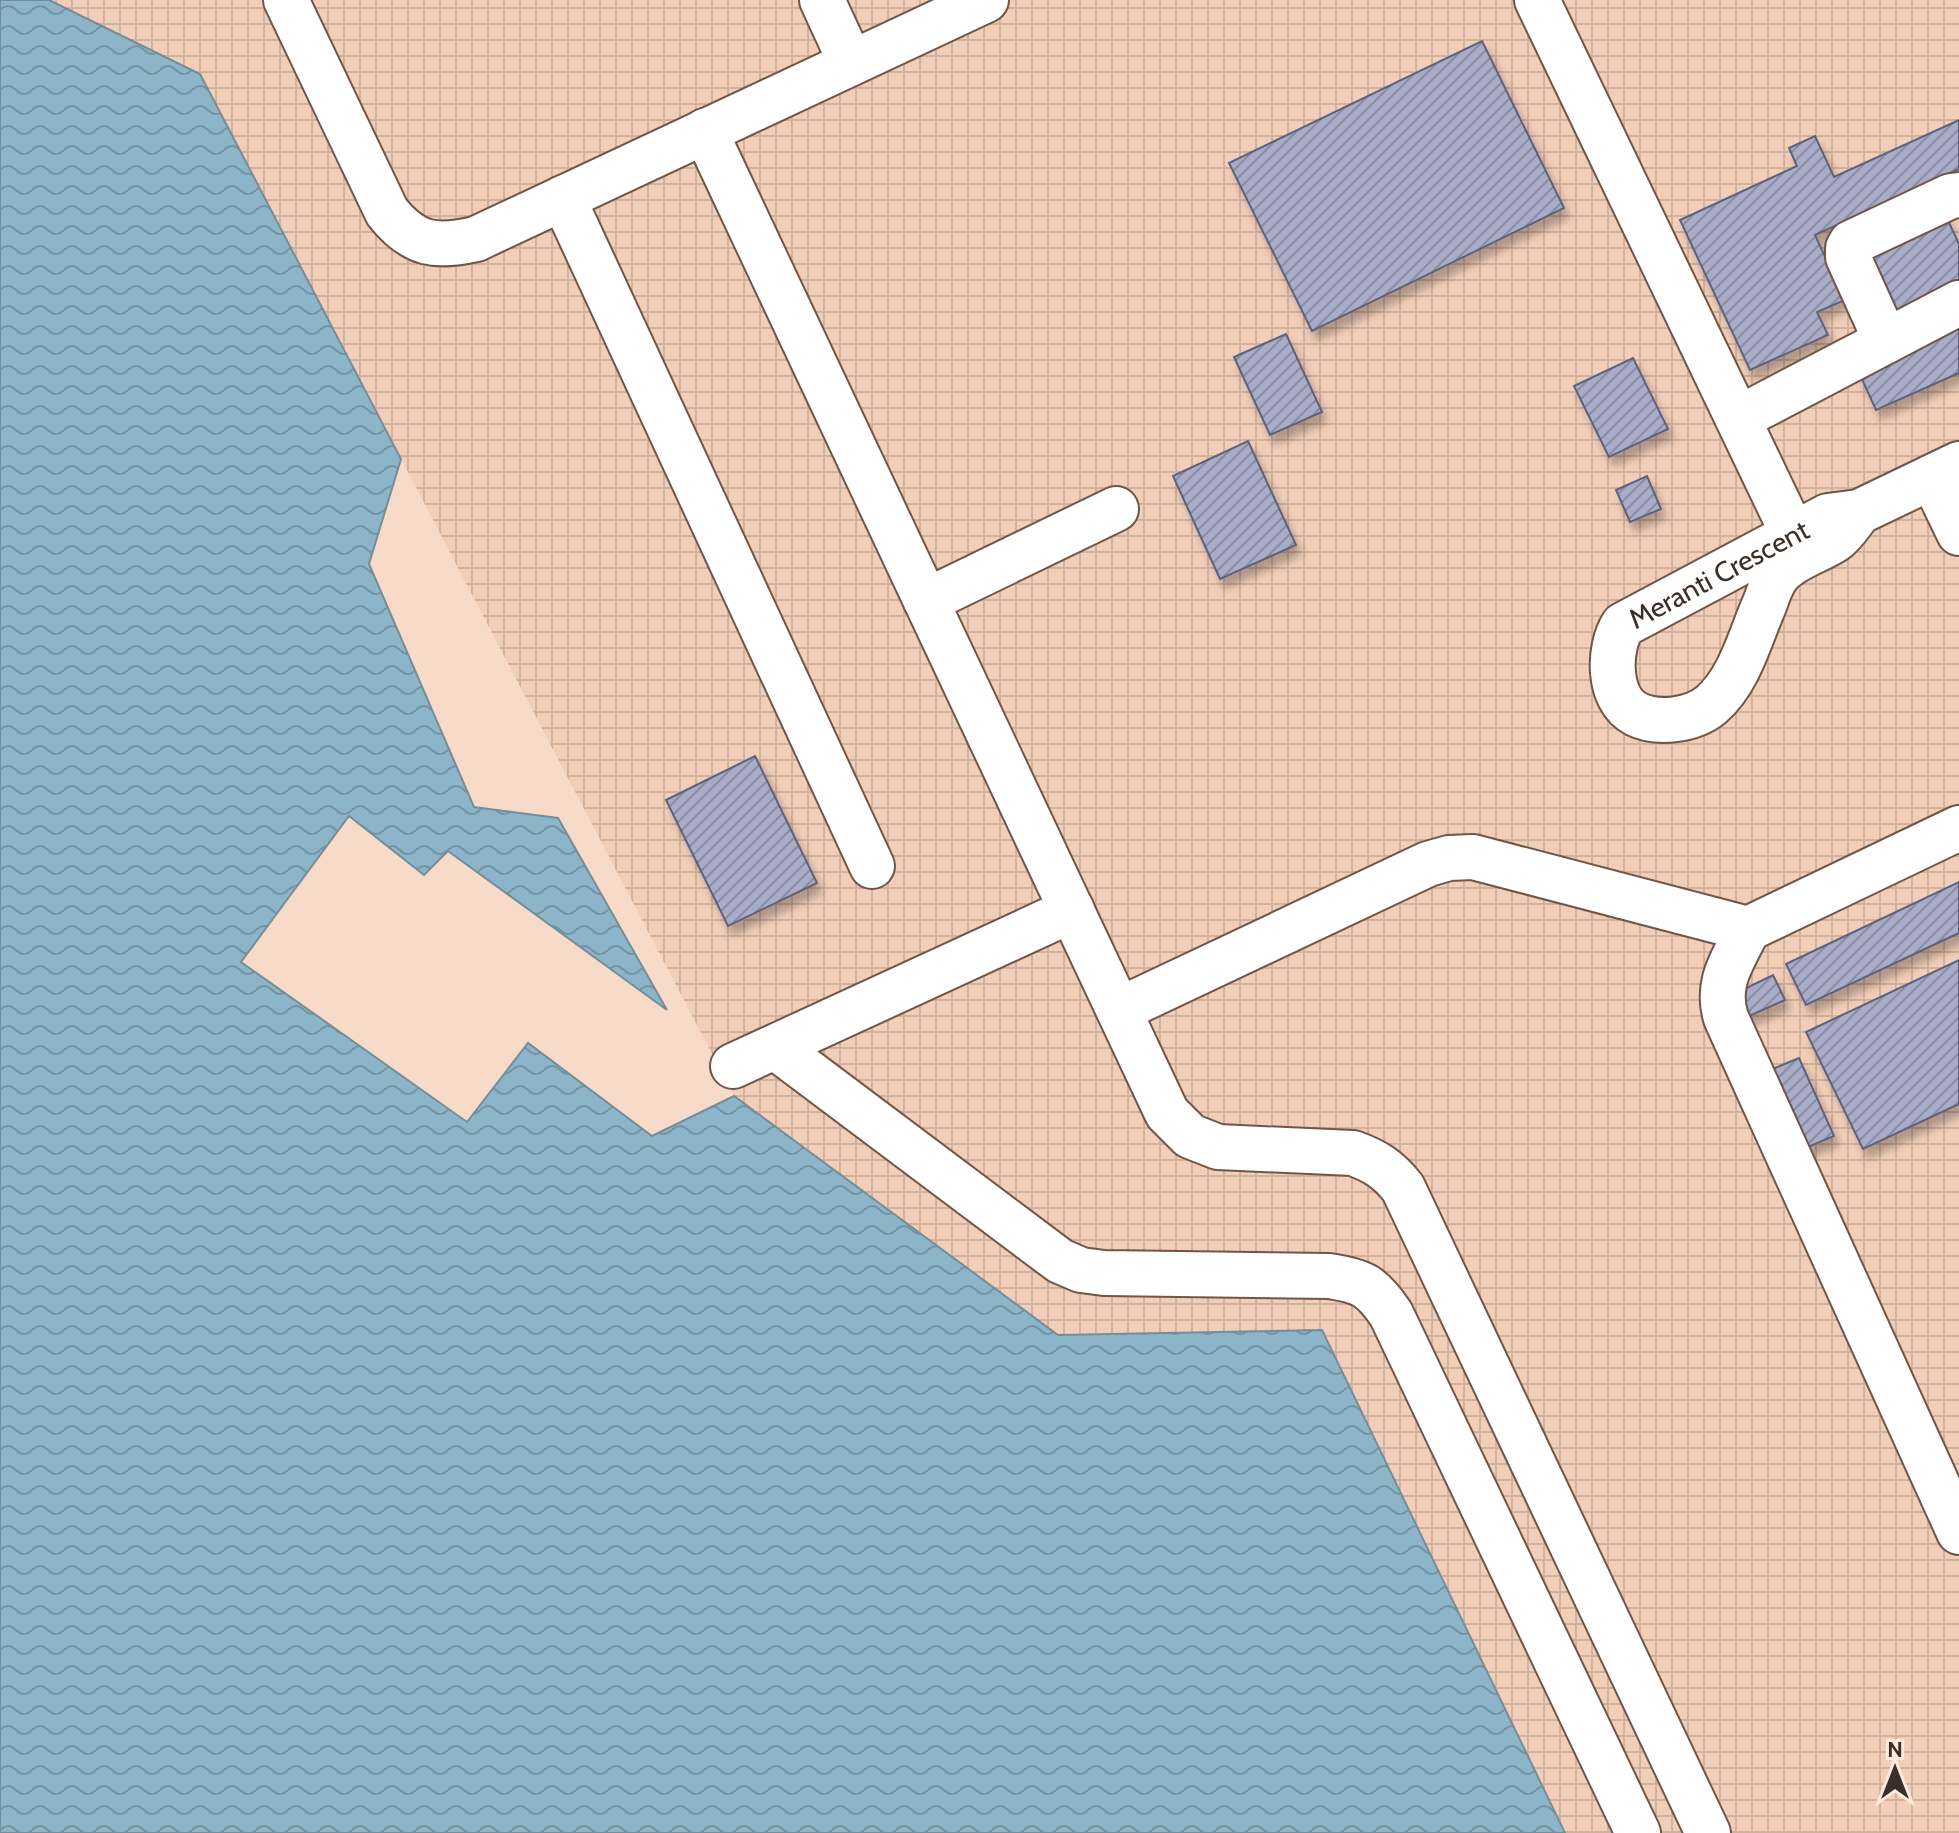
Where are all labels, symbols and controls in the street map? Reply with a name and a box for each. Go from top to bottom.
street label: Meranti Crescent [1623,512,1815,636]
north arrow [1855,1729,1935,1809]
text: N [1887,1736,1903,1763]

